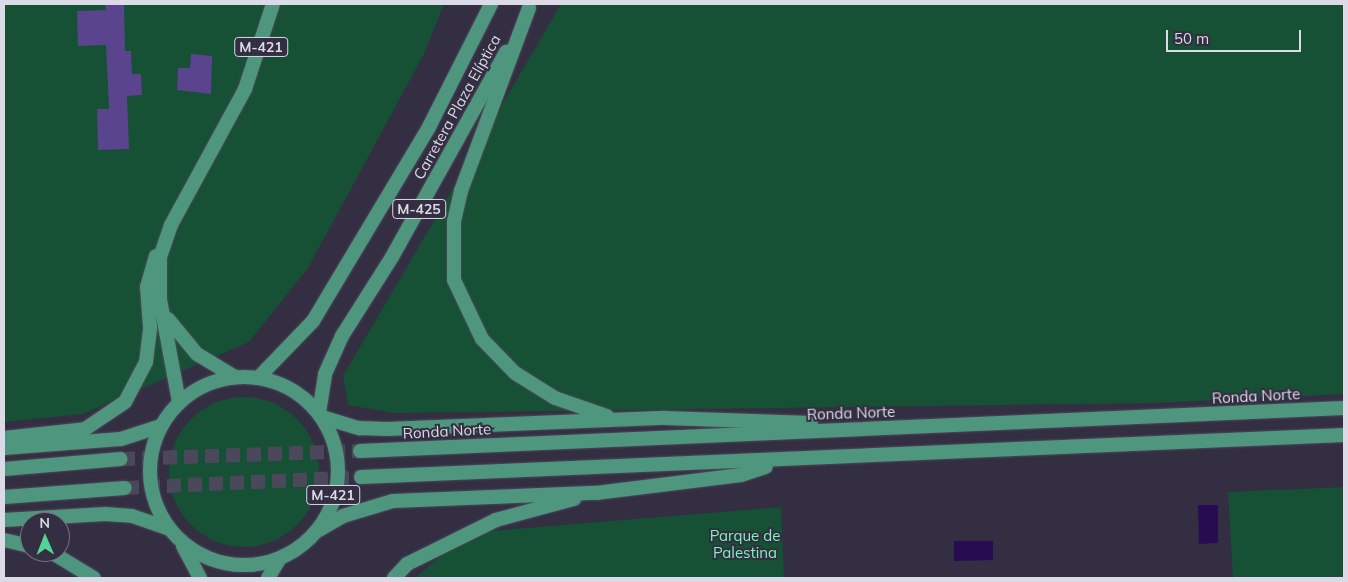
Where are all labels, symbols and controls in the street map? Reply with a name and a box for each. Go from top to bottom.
scale bar [1168,20,1303,52]
text: 50 m [1174,29,1209,48]
street label: Carretera Plaza Elíptica [410,32,504,182]
road number: M-421 [234,36,288,58]
road number: M-425 [392,198,446,220]
street label: Ronda Norte [1211,385,1301,407]
street label: Ronda Norte [807,402,895,424]
street label: Ronda Norte [402,420,492,442]
road number: M-421 [306,484,360,506]
north arrow [20,512,70,562]
text: N [39,514,50,532]
park label: Parque de Palestina [710,526,780,561]

